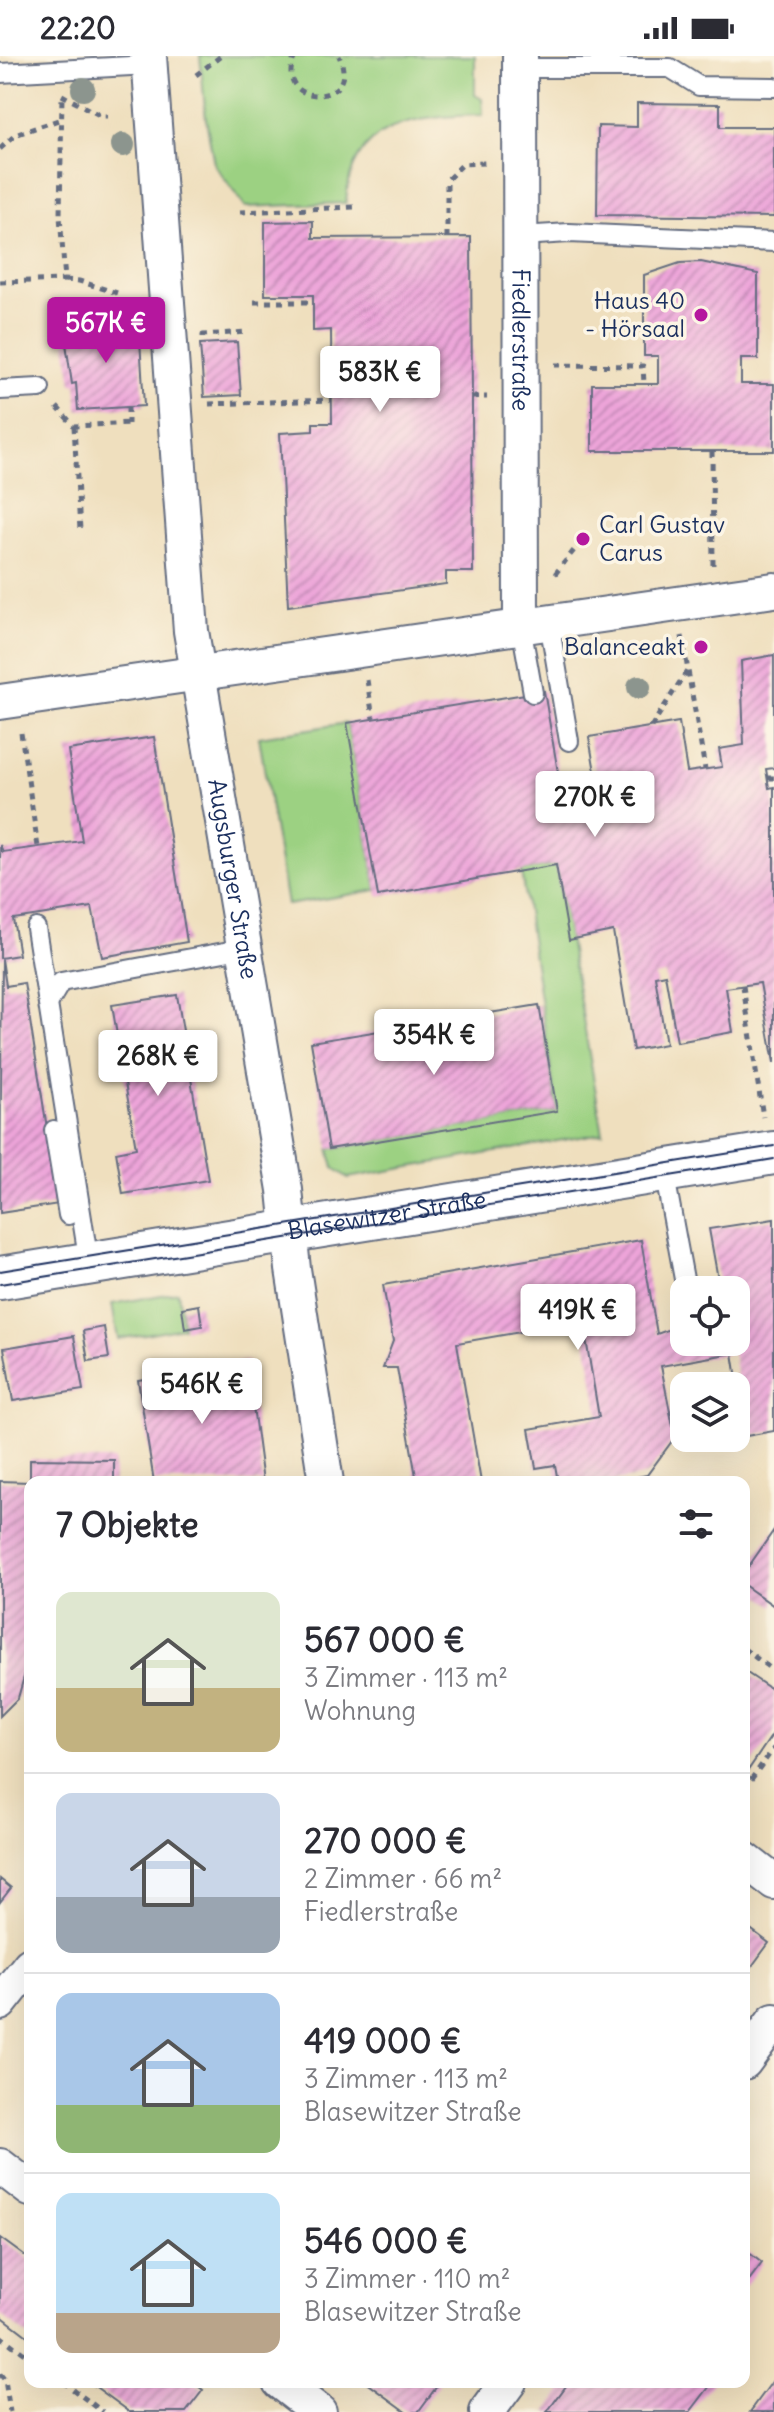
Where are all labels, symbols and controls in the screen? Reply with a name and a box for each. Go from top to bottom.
text: 22:20 [40,9,116,47]
street label: Fiedlerstraße [506,269,537,411]
place label: Haus 40 - Hörsaal [585,285,685,343]
pin: 567K € [41,297,171,365]
text: 567K € [65,306,147,339]
marker: Haus 40 - Hörsaal [692,306,710,324]
pin: 583K € [315,346,445,414]
text: 583K € [338,355,422,388]
place label: Carl Gustav Carus [599,509,725,567]
marker: Carl Gustav Carus [574,530,592,548]
place label: Balanceakt [564,631,685,661]
marker: Balanceakt [692,638,710,656]
pin: 270K € [530,771,660,839]
street label: Augsburger Straße [202,776,265,981]
text: 270K € [553,780,637,813]
pin: 354K € [369,1009,499,1077]
text: 354K € [392,1018,476,1051]
pin: 268K € [93,1030,223,1098]
text: 268K € [116,1039,200,1072]
street label: Blasewitzer Straße [285,1184,488,1245]
map controls [670,1276,750,1452]
button: locate [670,1276,750,1356]
pin: 419K € [513,1284,643,1352]
text: 419K € [538,1293,618,1326]
pin: 546K € [137,1358,267,1426]
text: 546K € [160,1367,244,1400]
button: layers [670,1372,750,1452]
icon: filters [674,1502,718,1546]
text: 7 Objekte [56,1503,199,1546]
text: 567 000 € [304,1618,465,1661]
icon: home [120,1624,216,1720]
text: 3 Zimmer · 113 m² [304,1661,508,1694]
text: Wohnung [304,1694,416,1727]
text: 270 000 € [304,1819,467,1862]
icon: home [120,1825,216,1921]
text: 2 Zimmer · 66 m² [304,1862,502,1895]
text: Fiedlerstraße [304,1895,458,1928]
text: 419 000 € [304,2019,462,2062]
icon: home [120,2025,216,2121]
text: 3 Zimmer · 113 m² [304,2062,508,2095]
text: Blasewitzer Straße [304,2095,521,2128]
text: 546 000 € [304,2219,468,2262]
icon: home [120,2225,216,2321]
text: 3 Zimmer · 110 m² [304,2262,510,2295]
text: Blasewitzer Straße [304,2295,521,2328]

